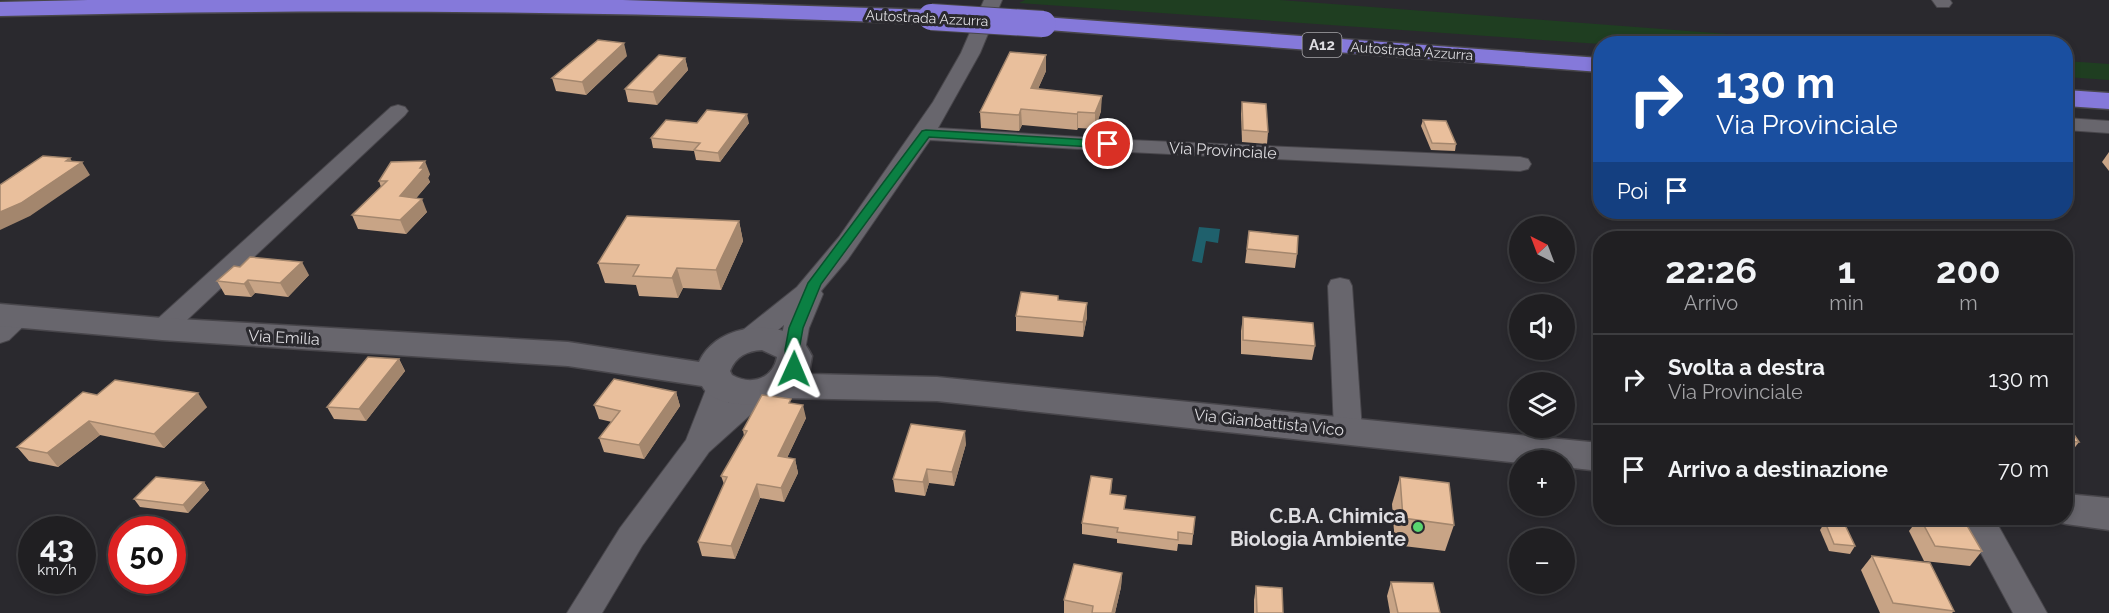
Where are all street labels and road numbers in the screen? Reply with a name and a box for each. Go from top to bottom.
street label: Autostrada Azzurra [865,7,989,29]
road number: A12 [1302,33,1342,57]
street label: Autostrada Azzurra [1350,39,1474,63]
street label: Via Provinciale [1169,138,1277,163]
street label: Via Emilia [248,326,320,349]
street label: Via Gianbattista Vico [1193,405,1345,440]

